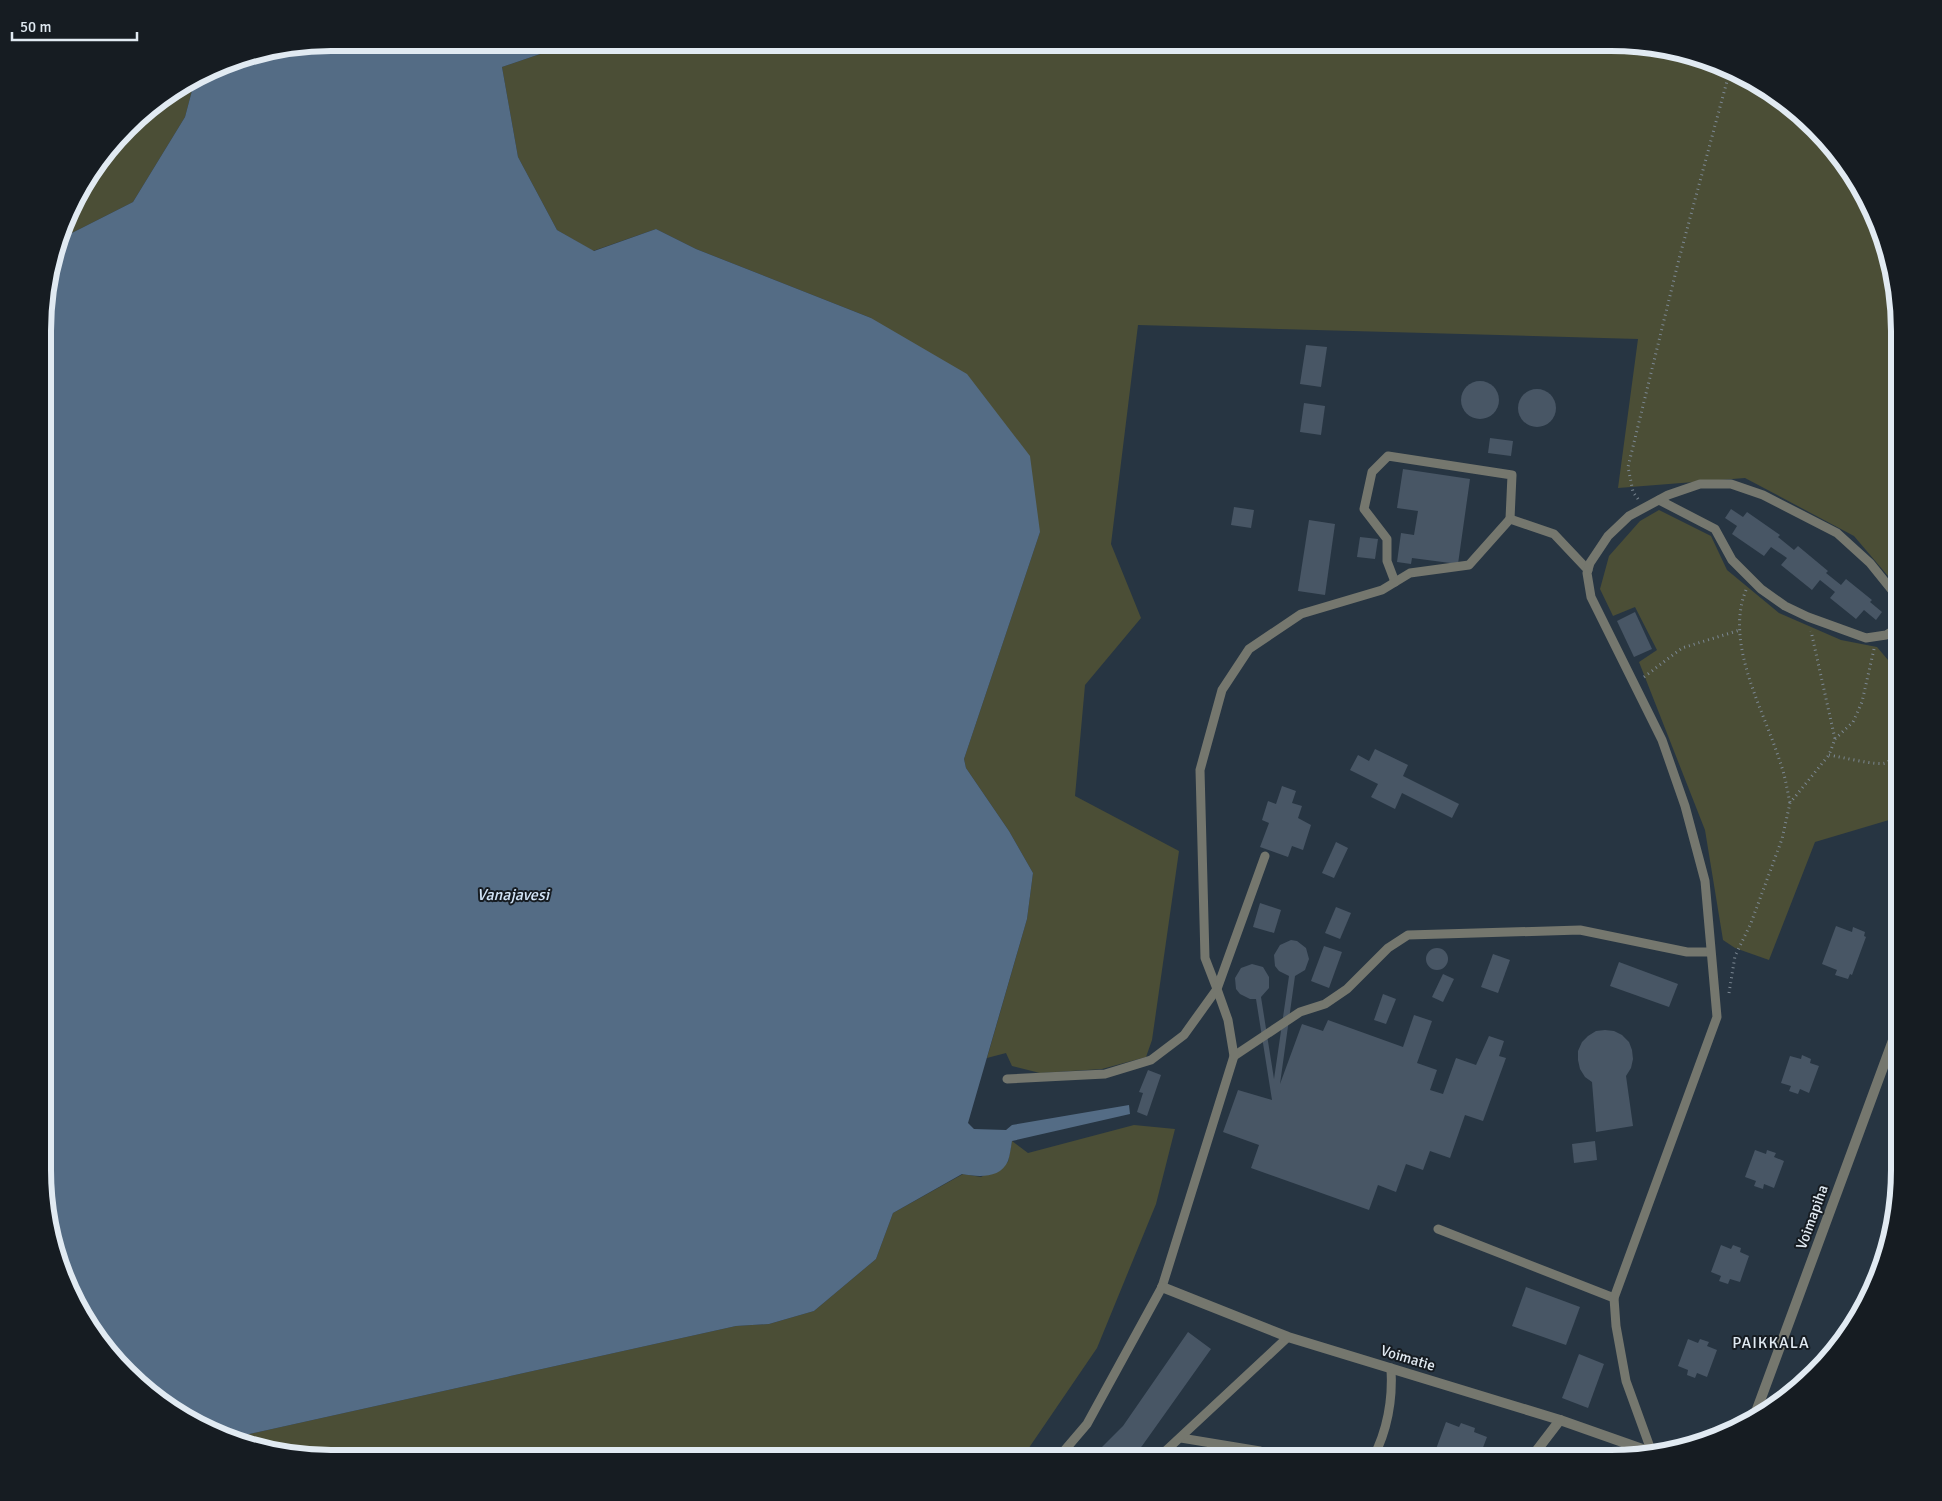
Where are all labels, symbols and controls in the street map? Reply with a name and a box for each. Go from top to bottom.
scale bar [12,10,138,42]
text: 50 m [20,18,51,36]
water label: Vanajavesi [477,885,551,905]
street label: Voimapiha [1792,1182,1832,1252]
district label: PAIKKALA [1732,1333,1810,1353]
street label: Voimatie [1379,1341,1437,1375]

